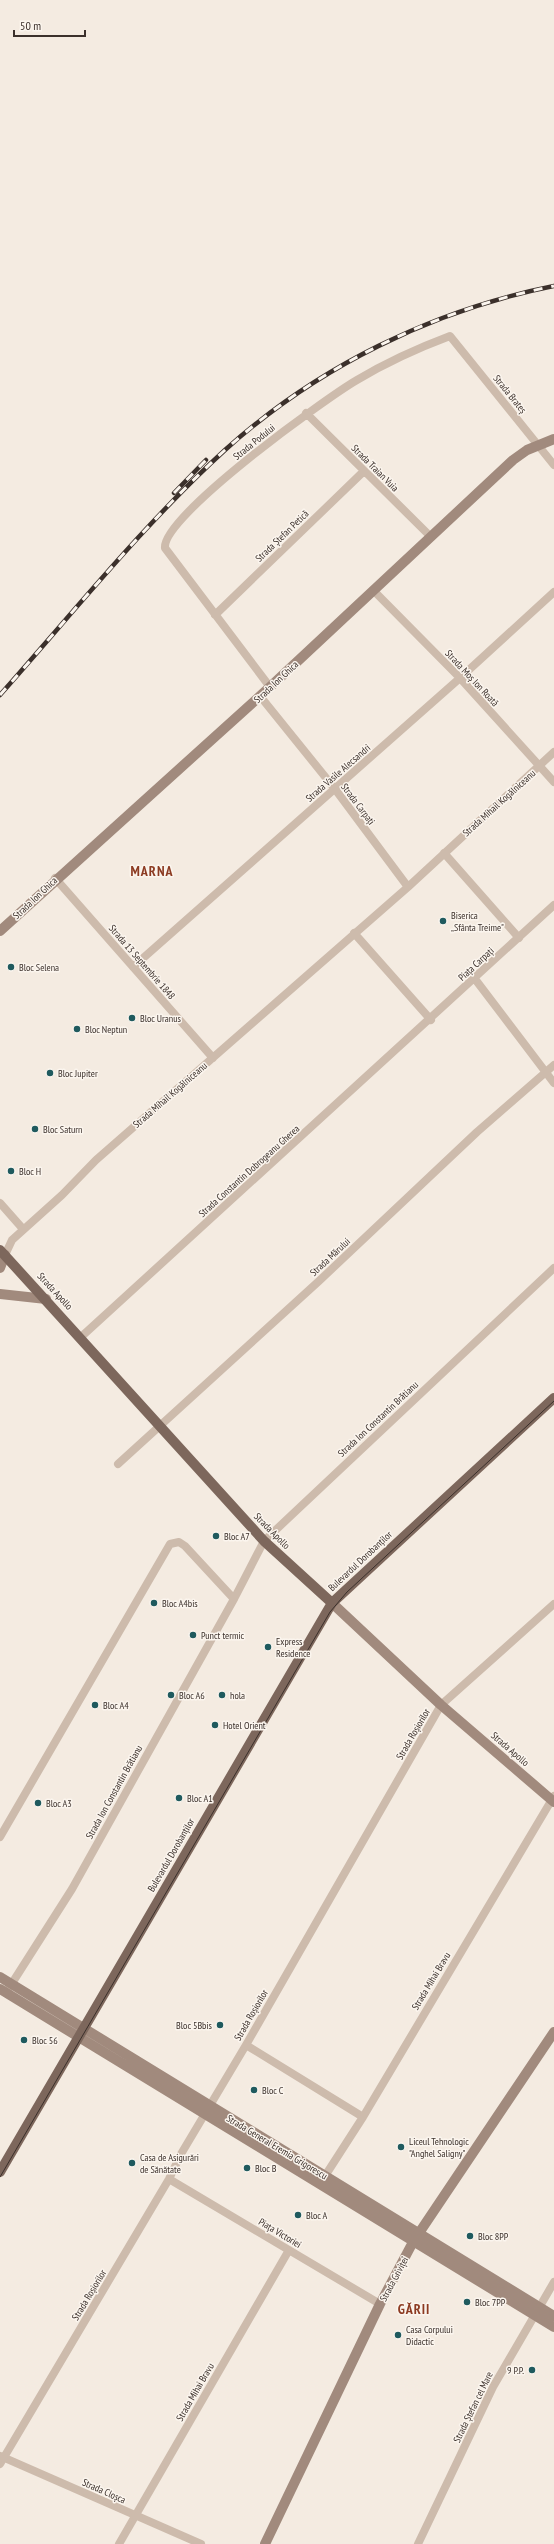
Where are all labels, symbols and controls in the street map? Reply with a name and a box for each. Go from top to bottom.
scale bar [14,12,85,38]
text: 50 m [20,18,41,33]
street label: Strada Brateș [491,372,530,416]
street label: Strada Podului [230,421,278,463]
street label: Strada Traian Vuia [349,442,401,494]
street label: Strada Ștefan Petică [253,507,311,565]
street label: Strada Moș Ion Roată [442,647,502,709]
street label: Strada Ion Ghica [251,658,301,706]
street label: Strada Vasile Alecsandri [303,741,373,805]
street label: Strada Mihail Kogălniceanu [460,767,538,839]
street label: Strada Carpați [338,781,378,827]
district label: MARNA [131,862,173,880]
street label: Strada Ion Ghica [10,874,60,922]
place label: Biserica „Sfânta Treime" [451,909,504,934]
marker: Biserica „Sfânta Treime" [438,916,448,926]
street label: Strada 13 Septembrie 1848 [106,922,178,1002]
street label: Piața Carpați [455,944,497,984]
place label: Bloc Selena [19,961,59,974]
marker: Bloc Selena [6,962,16,972]
place label: Bloc Uranus [140,1012,182,1025]
marker: Bloc Uranus [127,1013,137,1023]
place label: Bloc Neptun [85,1023,127,1036]
marker: Bloc Neptun [72,1024,82,1034]
street label: Strada Mihail Kogălniceanu [130,1059,210,1131]
place label: Bloc Jupiter [58,1067,98,1080]
marker: Bloc Jupiter [45,1068,55,1078]
street label: Strada Constantin Dobrogeanu Gherea [196,1122,302,1220]
place label: Bloc Saturn [43,1123,82,1136]
marker: Bloc Saturn [30,1124,40,1134]
place label: Bloc H [19,1165,41,1178]
marker: Bloc H [6,1166,16,1176]
street label: Strada Mărului [307,1235,353,1279]
street label: Strada Apollo [34,1270,76,1312]
street label: Strada Ion Constantin Brătianu [335,1378,421,1460]
street label: Strada Apollo [251,1510,293,1552]
street label: Bulevardul Dorobanților [325,1528,395,1594]
place label: Bloc A7 [224,1530,250,1543]
marker: Bloc A7 [211,1531,221,1541]
place label: Bloc A4bis [162,1597,198,1610]
marker: Bloc A4bis [149,1598,159,1608]
place label: Punct termic [201,1629,245,1642]
marker: Punct termic [188,1630,198,1640]
place label: Express Residence [276,1635,310,1660]
marker: Express Residence [263,1642,273,1652]
place label: Bloc A6 [179,1689,205,1702]
place label: hola [230,1689,245,1702]
marker: Bloc A6 [166,1690,176,1700]
marker: hola [217,1690,227,1700]
place label: Bloc A4 [103,1699,129,1712]
marker: Bloc A4 [90,1700,100,1710]
street label: Strada Roșiorilor [393,1706,433,1762]
place label: Hotel Orient [223,1719,266,1732]
marker: Hotel Orient [210,1720,220,1730]
street label: Strada Apollo [488,1729,532,1769]
street label: Strada Ion Constantin Brătianu [83,1743,145,1841]
place label: Bloc A1 [187,1792,213,1805]
marker: Bloc A1 [174,1793,184,1803]
place label: Bloc A3 [46,1797,72,1810]
marker: Bloc A3 [33,1798,43,1808]
street label: Bulevardul Dorobanților [145,1816,197,1894]
street label: Strada Mihai Bravu [409,1950,453,2012]
street label: Strada Roșiorilor [231,1987,271,2043]
place label: Bloc 5Bbis [176,2019,213,2032]
marker: Bloc 5Bbis [215,2020,225,2030]
place label: Bloc 56 [32,2034,58,2047]
marker: Bloc 56 [19,2035,29,2045]
place label: Bloc C [262,2084,284,2097]
marker: Bloc C [249,2085,259,2095]
street label: Strada General Eremia Grigorescu [224,2112,330,2182]
place label: Liceul Tehnologic "Anghel Saligny" [409,2135,469,2160]
marker: Liceul Tehnologic "Anghel Saligny" [396,2142,406,2152]
place label: Casa de Asigurări de Sănătate [140,2151,199,2176]
marker: Casa de Asigurări de Sănătate [127,2158,137,2168]
place label: Bloc B [255,2162,277,2175]
marker: Bloc B [242,2163,252,2173]
place label: Bloc A [306,2209,328,2222]
marker: Bloc A [293,2210,303,2220]
street label: Piața Victoriei [256,2215,304,2251]
place label: Bloc 8PP [478,2230,509,2243]
marker: Bloc 8PP [465,2231,475,2241]
street label: Strada Griviței [377,2254,411,2304]
street label: Strada Roșiorilor [69,2267,109,2323]
place label: Bloc 7PP [475,2296,506,2309]
marker: Bloc 7PP [462,2297,472,2307]
district label: GĂRII [398,2300,430,2318]
place label: Casa Corpului Didactic [406,2323,453,2348]
marker: Casa Corpului Didactic [393,2330,403,2340]
street label: Strada Mihai Bravu [173,2361,217,2423]
place label: 9 P.P. [507,2364,524,2377]
marker: 9 P.P. [527,2365,537,2375]
street label: Strada Ștefan cel Mare [450,2369,496,2445]
street label: Strada Cloșca [80,2476,128,2506]

